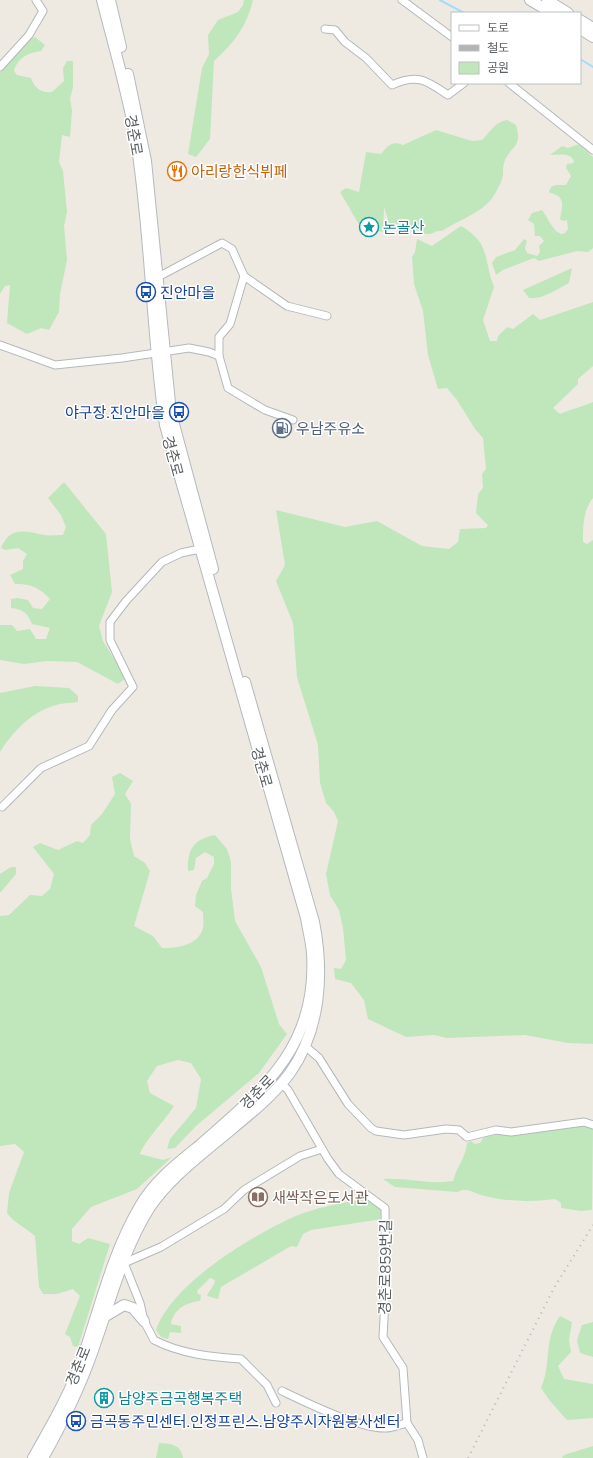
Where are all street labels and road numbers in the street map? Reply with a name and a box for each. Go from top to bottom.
street label: 경춘로 [121,113,147,157]
street label: 경춘로 [158,434,188,478]
street label: 경춘로 [247,744,277,790]
street label: 경춘로 [236,1071,278,1113]
street label: 경춘로859번길 [375,1219,395,1315]
street label: 경춘로 [61,1343,95,1389]

